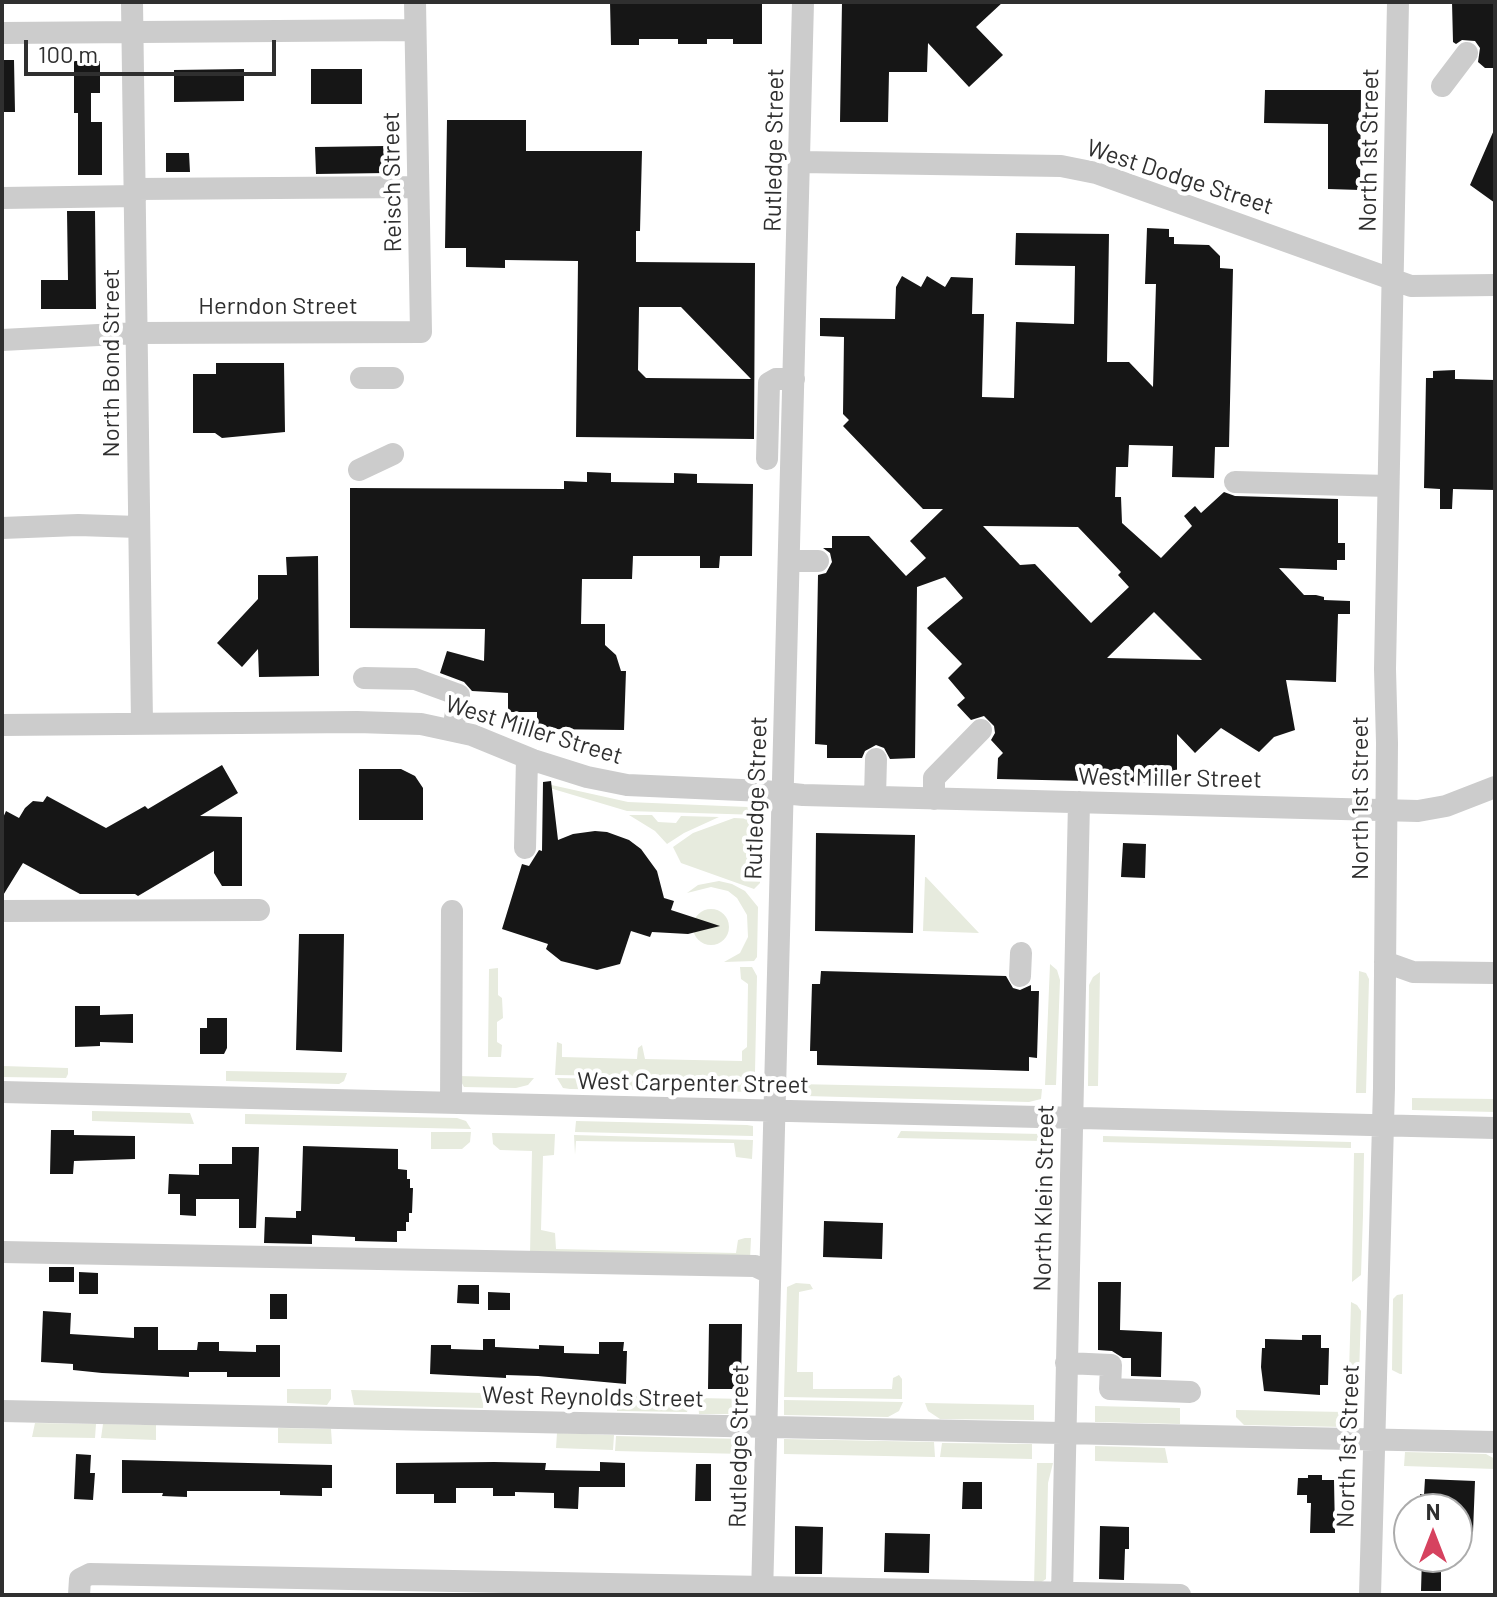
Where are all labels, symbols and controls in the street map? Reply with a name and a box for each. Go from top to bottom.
scale bar [28,24,280,74]
text: 100 m [38,39,98,68]
street label: Rutledge Street [758,68,790,232]
street label: North 1st Street [1353,68,1385,232]
street label: Reisch Street [376,111,408,253]
street label: West Dodge Street [1083,133,1277,221]
street label: North Bond Street [97,268,125,458]
street label: Herndon Street [198,292,358,320]
street label: West Miller Street [442,689,626,771]
street label: Rutledge Street [739,716,773,880]
street label: North 1st Street [1346,716,1374,880]
street label: West Miller Street [1078,762,1262,794]
street label: West Carpenter Street [577,1067,809,1099]
street label: North Klein Street [1028,1104,1060,1292]
street label: Rutledge Street [723,1364,755,1528]
street label: North 1st Street [1331,1364,1365,1528]
street label: West Reynolds Street [482,1381,704,1413]
north arrow [1393,1493,1473,1573]
text: N [1426,1498,1440,1524]

